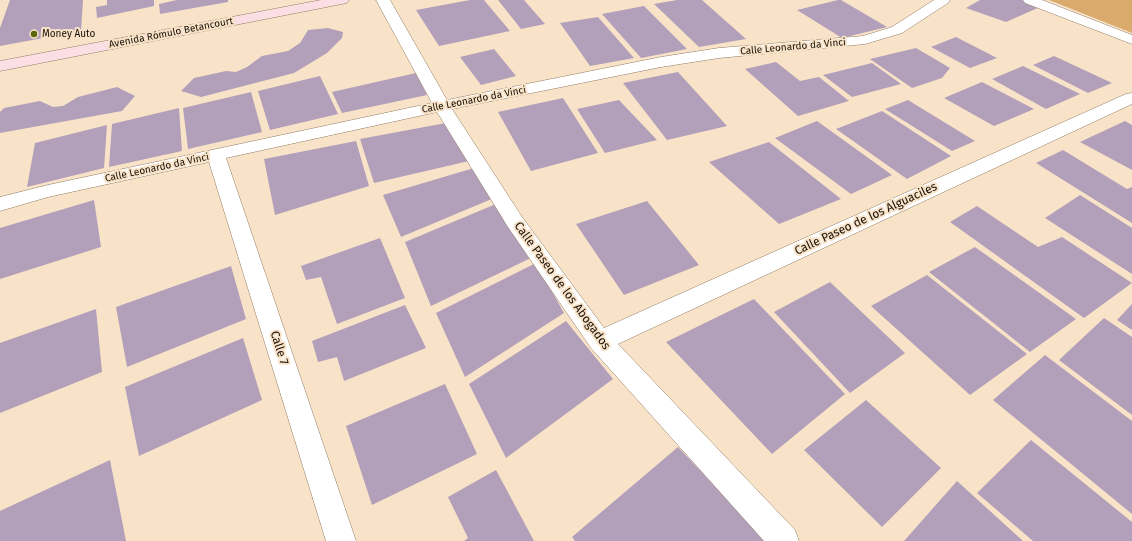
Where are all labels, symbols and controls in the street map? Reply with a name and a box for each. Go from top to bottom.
street label: Avenida Rómulo Betancourt [108,15,234,51]
place label: Money Auto [42,28,95,40]
marker: Money Auto [29,29,39,39]
street label: Calle Leonardo da Vinci [740,36,846,58]
street label: Calle Leonardo da Vinci [421,84,527,116]
street label: Calle Leonardo da Vinci [104,151,210,185]
street label: Calle Paseo de los Alguaciles [792,180,940,258]
street label: Calle Paseo de los Abogados [511,219,613,353]
street label: Calle 7 [267,329,291,367]

